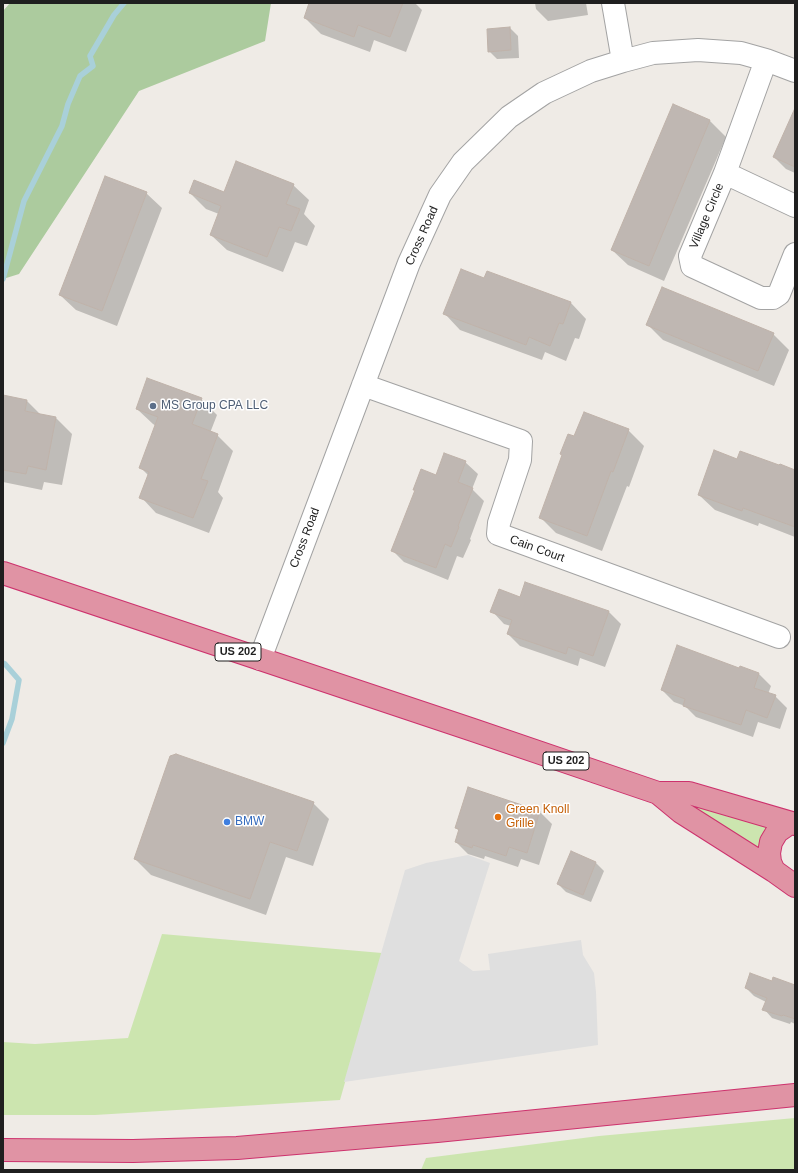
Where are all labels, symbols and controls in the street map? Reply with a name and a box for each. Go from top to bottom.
street label: Village Circle [687,181,727,251]
street label: Cross Road [403,204,441,268]
place label: MS Group CPA LLC [161,399,268,413]
marker: MS Group CPA LLC [148,401,158,411]
street label: Cross Road [287,506,323,570]
street label: Cain Court [508,532,566,566]
road number: US 202 [215,643,261,661]
road number: US 202 [543,752,589,770]
place label: Green Knoll Grille [506,803,569,831]
marker: Green Knoll Grille [493,812,503,822]
place label: BMW [235,815,264,829]
marker: BMW [222,817,232,827]

